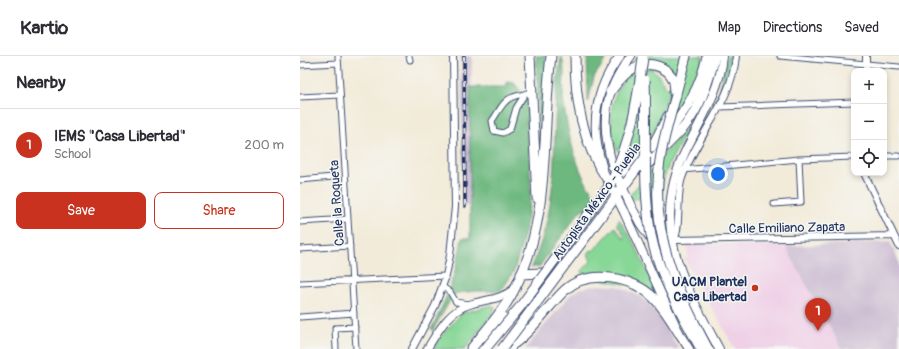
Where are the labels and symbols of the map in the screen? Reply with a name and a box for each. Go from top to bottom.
street label: Autopista México - Puebla [549,140,645,263]
street label: Calle la Roqueta [326,159,348,247]
your location [708,164,728,184]
street label: Calle Emiliano Zapata [729,219,845,237]
place label: UACM Plantel Casa Libertad [672,274,747,305]
marker: UACM Plantel Casa Libertad [750,283,760,293]
pin: 1 [805,298,831,331]

